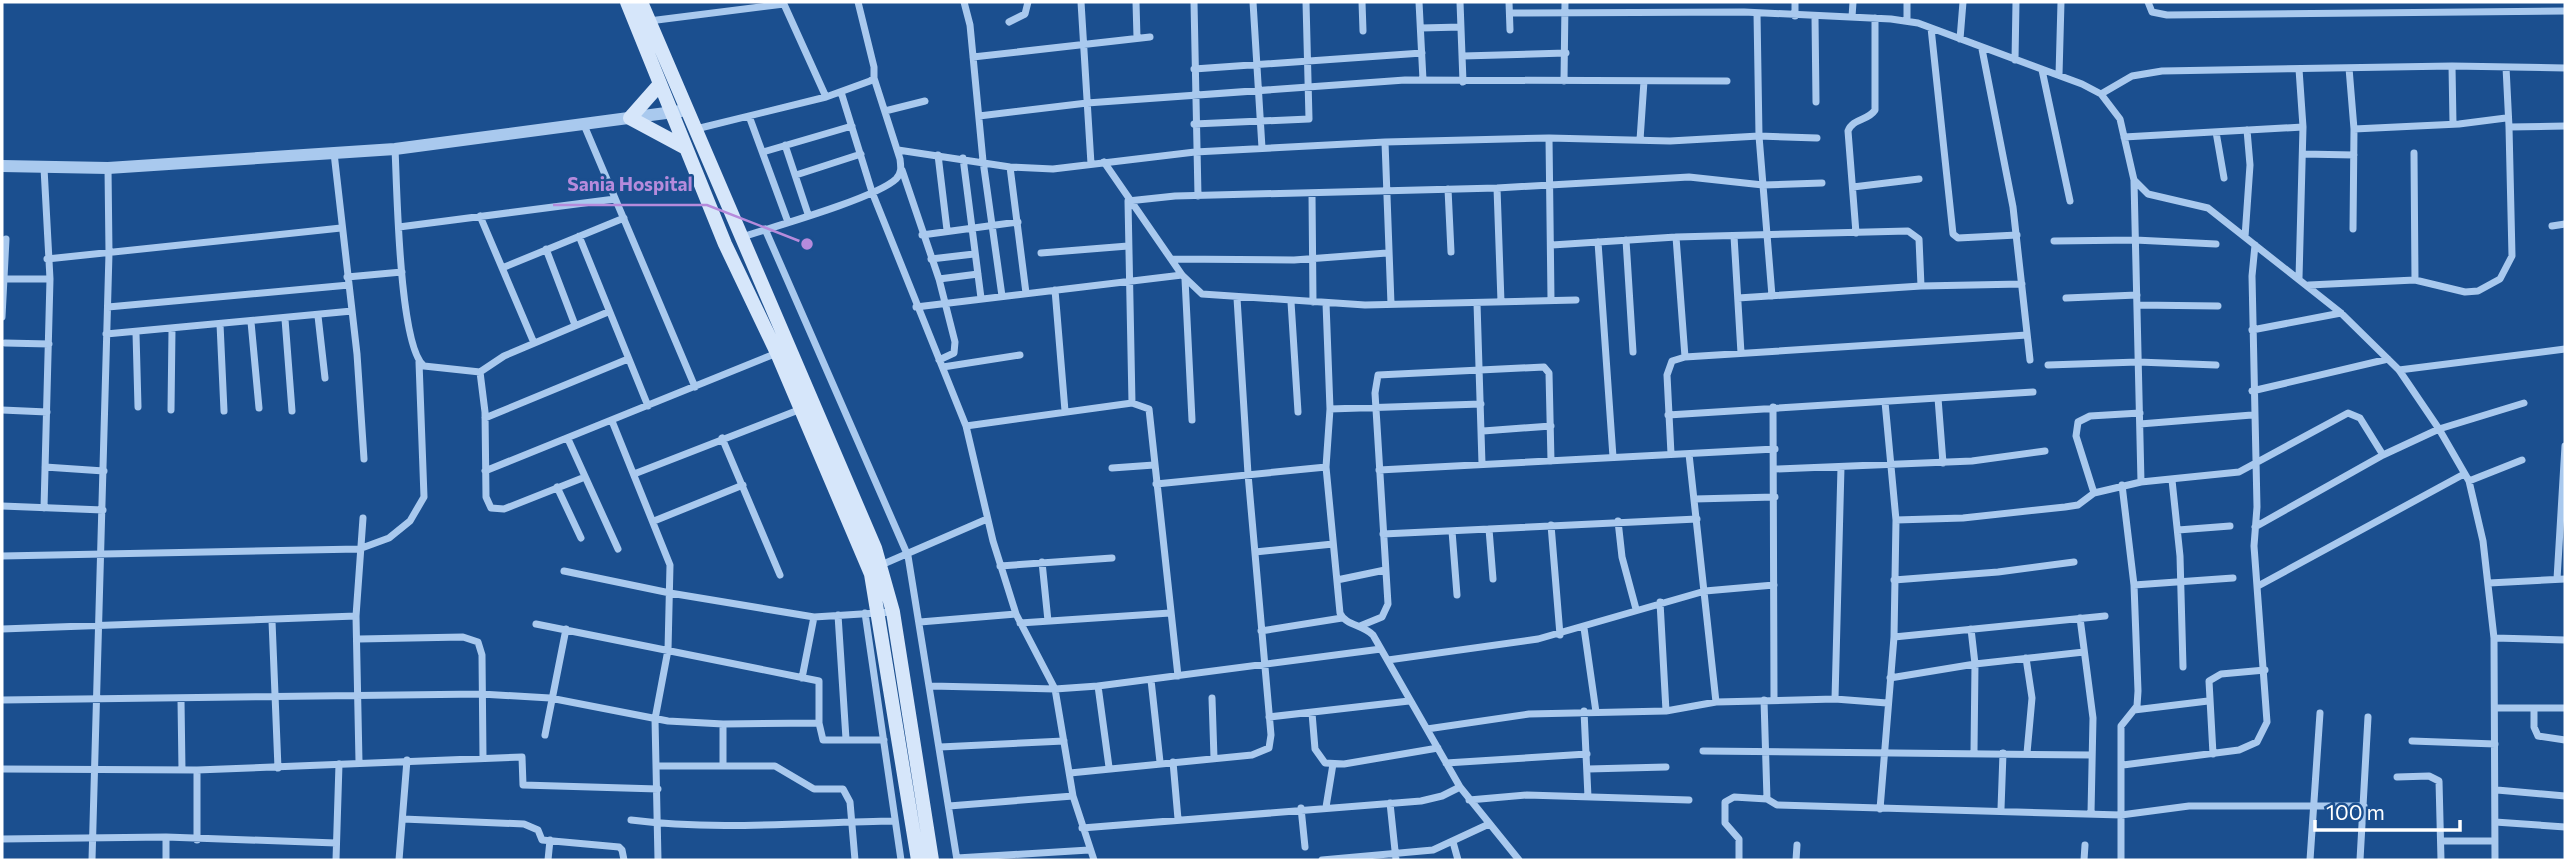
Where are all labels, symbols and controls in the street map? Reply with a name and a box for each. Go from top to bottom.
callout: Sania Hospital [553,165,707,205]
text: Sania Hospital [567,172,693,195]
scale bar [2315,788,2460,832]
text: 100 m [2326,799,2385,824]

